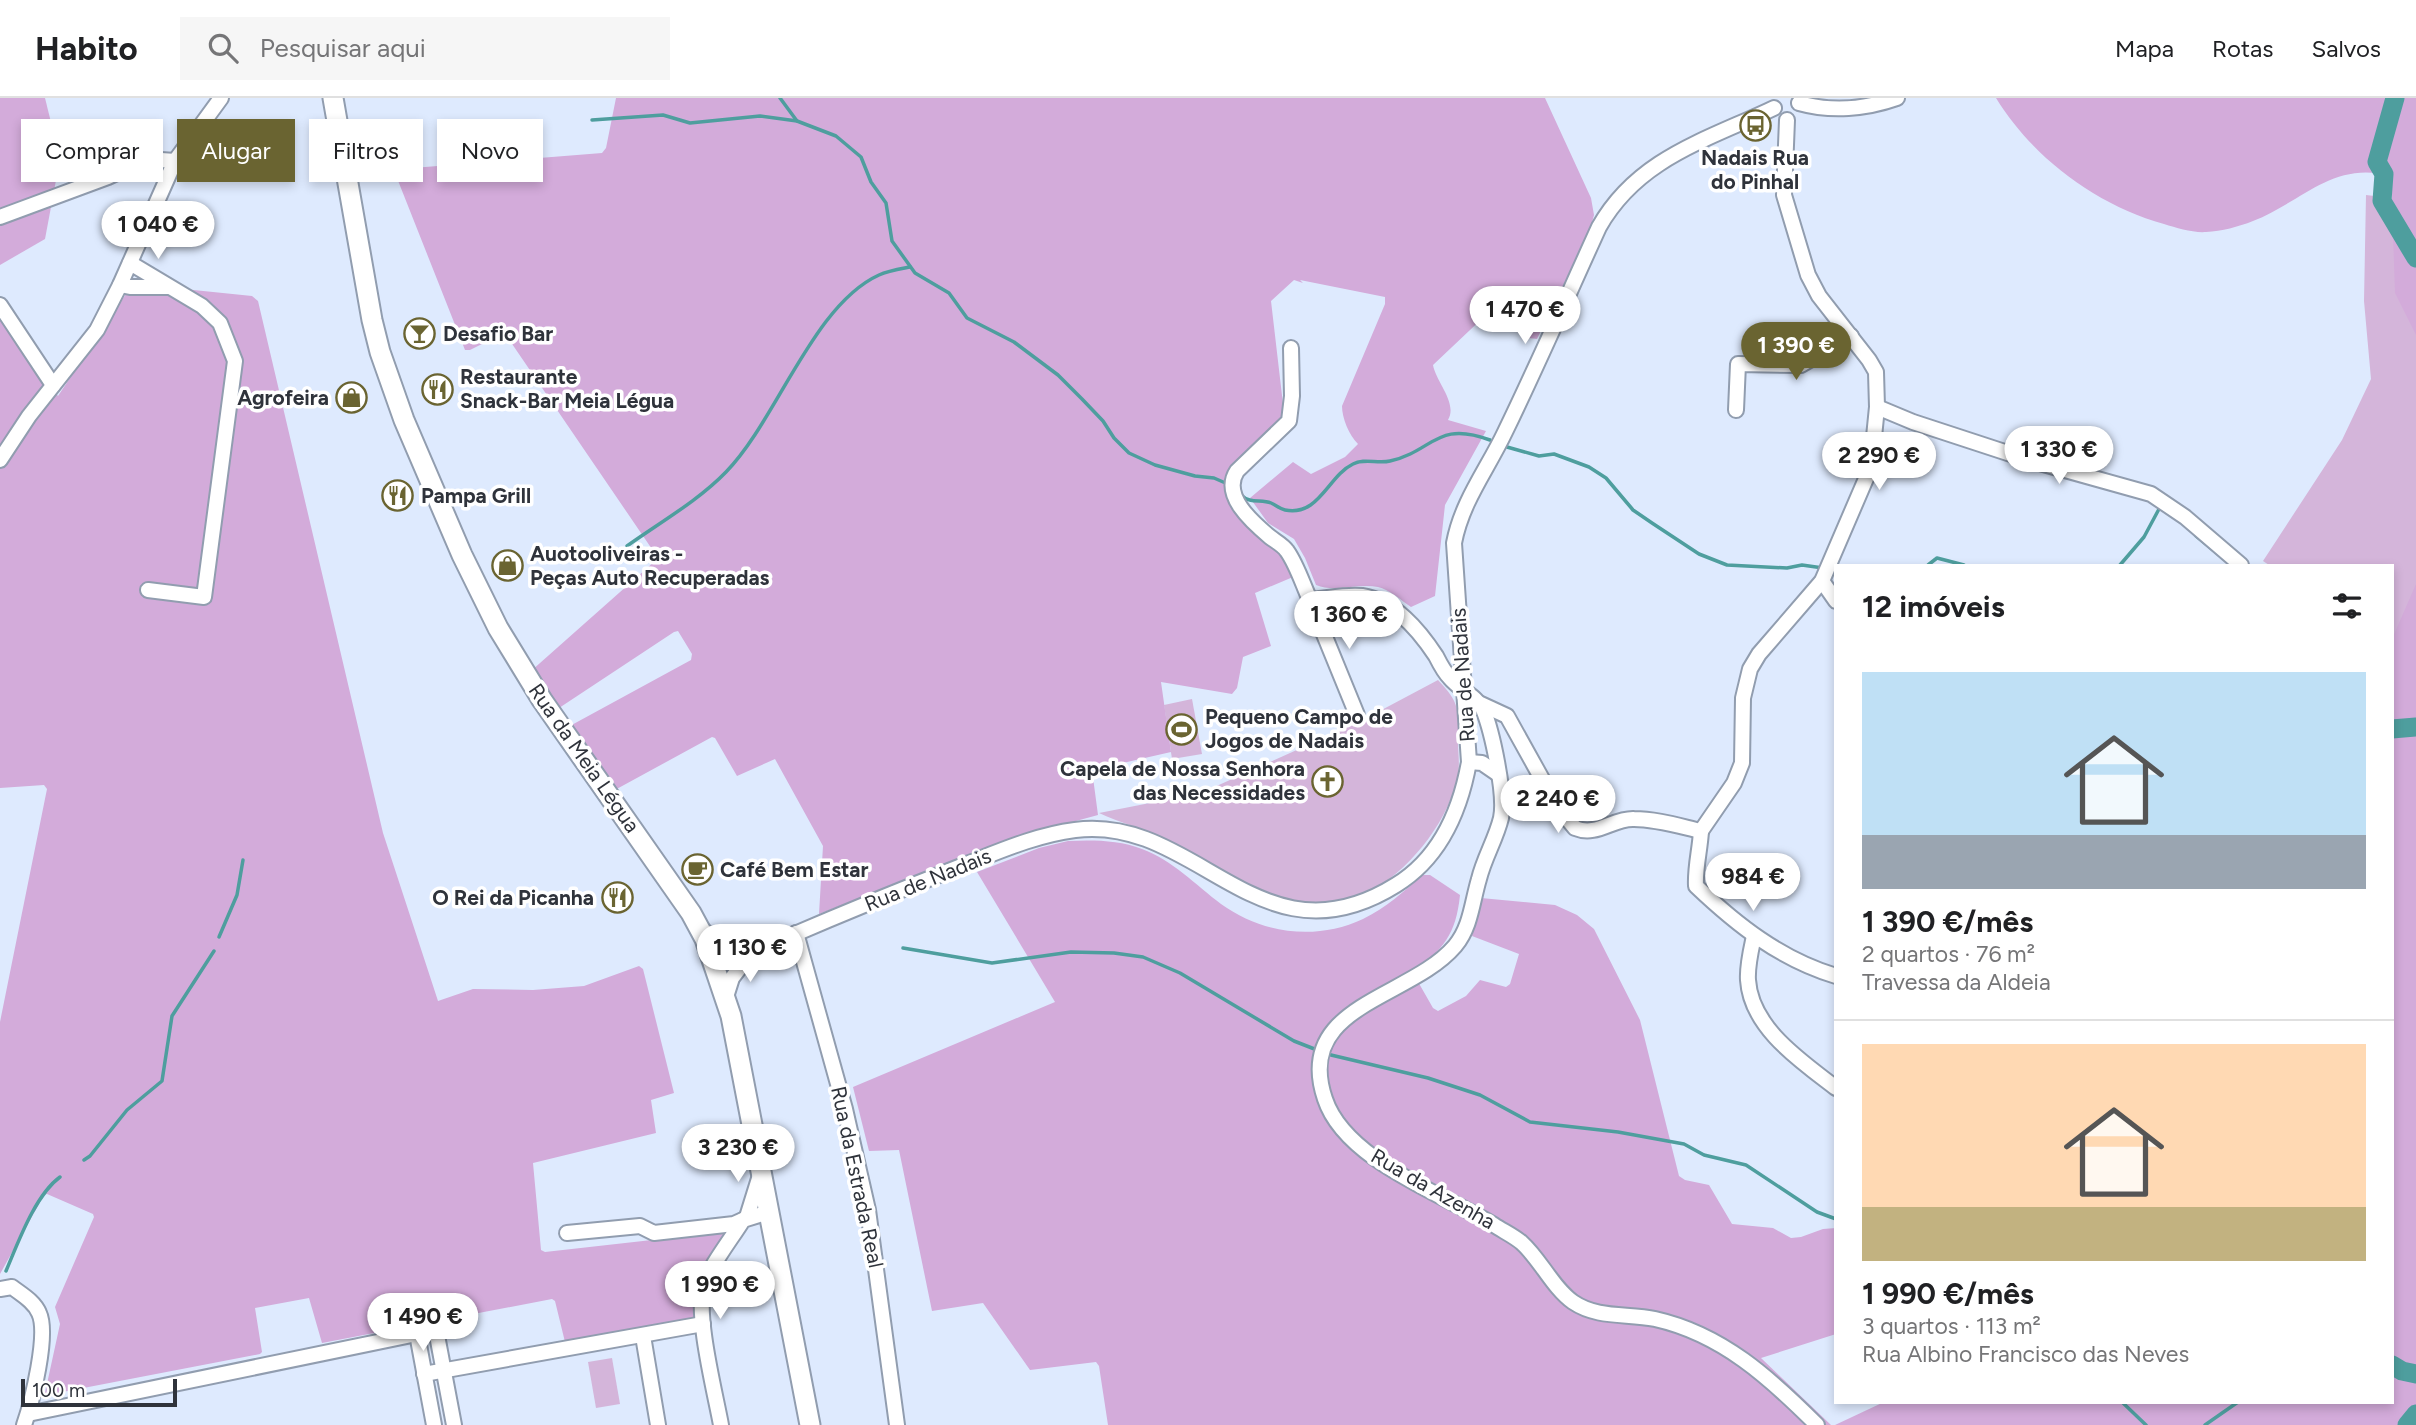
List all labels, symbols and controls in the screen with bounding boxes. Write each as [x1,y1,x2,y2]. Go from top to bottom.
search box [180,17,670,80]
text: Habito [35,29,138,68]
icon: search [204,29,242,67]
text: Pesquisar aqui [260,32,426,64]
text: Mapa [2115,34,2174,63]
text: Rotas [2212,34,2273,63]
text: Salvos [2311,34,2381,63]
bus stop icon: Nadais Rua do Pinhal [1738,109,1772,143]
chip: Comprar [21,119,163,182]
chip: Alugar [177,119,295,182]
chip: Filtros [309,119,423,182]
chip: Novo [437,119,543,182]
place label: Nadais Rua do Pinhal [1701,145,1809,194]
pin: 1 040 € [93,202,223,261]
text: 1 040 € [117,210,199,238]
pin: 1 470 € [1460,286,1590,346]
text: 1 470 € [1486,295,1564,323]
bar icon: Desafio Bar [403,317,437,351]
place label: Desafio Bar [443,321,553,346]
pin: 1 390 € [1731,322,1861,382]
text: 1 390 € [1757,331,1835,359]
place label: Restaurante Snack-Bar Meia Légua [460,364,674,413]
restaurant icon: Restaurante Snack-Bar Meia Légua [420,372,454,406]
shop icon: Agrofeira [335,381,369,415]
place label: Agrofeira [237,385,329,410]
pin: 1 330 € [1994,426,2124,486]
pin: 2 290 € [1814,432,1944,492]
text: 1 330 € [2020,435,2098,463]
text: 2 290 € [1838,441,1920,469]
restaurant icon: Pampa Grill [381,479,415,513]
place label: Pampa Grill [421,483,531,508]
place label: Auotooliveiras - Peças Auto Recuperadas [530,541,770,590]
shop icon: Auotooliveiras - Peças Auto Recuperadas [490,549,524,583]
icon: filters [2328,587,2366,625]
text: 12 imóveis [1862,588,2005,625]
pin: 1 360 € [1284,592,1414,651]
text: 1 360 € [1310,600,1388,628]
street label: Rua de Nadais [1445,607,1480,743]
street label: Rua da Meia Légua [524,678,645,837]
place label: Pequeno Campo de Jogos de Nadais [1205,704,1393,753]
sports icon: Pequeno Campo de Jogos de Nadais [1165,712,1199,746]
icon: home [2051,717,2177,843]
place label: Capela de Nossa Senhora das Necessidades [1060,756,1305,805]
church icon: Capela de Nossa Senhora das Necessidades [1311,764,1345,798]
pin: 2 240 € [1493,776,1623,835]
text: 2 240 € [1516,784,1600,812]
street label: Rua de Nadais [861,843,995,916]
cafe icon: Café Bem Estar [680,853,714,887]
pin: 984 € [1704,854,1802,913]
place label: Café Bem Estar [720,857,869,882]
text: 984 € [1721,862,1785,890]
restaurant icon: O Rei da Picanha [600,881,634,915]
place label: O Rei da Picanha [432,885,594,910]
text: 1 390 €/mês [1862,903,2033,940]
pin: 1 130 € [685,924,815,984]
text: 1 130 € [713,933,787,961]
text: 2 quartos · 76 m² [1862,940,2035,968]
text: Travessa da Aldeia [1862,968,2051,996]
street label: Rua da Estrada Real [826,1084,889,1270]
icon: home [2051,1089,2177,1215]
pin: 3 230 € [673,1124,803,1184]
text: 3 230 € [698,1133,778,1161]
street label: Rua da Azenha [1367,1143,1500,1234]
pin: 1 990 € [655,1262,785,1321]
text: 1 990 € [681,1270,759,1298]
text: 1 990 €/mês [1862,1275,2034,1312]
pin: 1 490 € [358,1294,488,1353]
text: 1 490 € [383,1302,463,1330]
text: 3 quartos · 113 m² [1862,1312,2041,1340]
text: Rua Albino Francisco das Neves [1862,1340,2189,1368]
scale bar [21,1376,177,1408]
text: 100 m [32,1379,85,1402]

